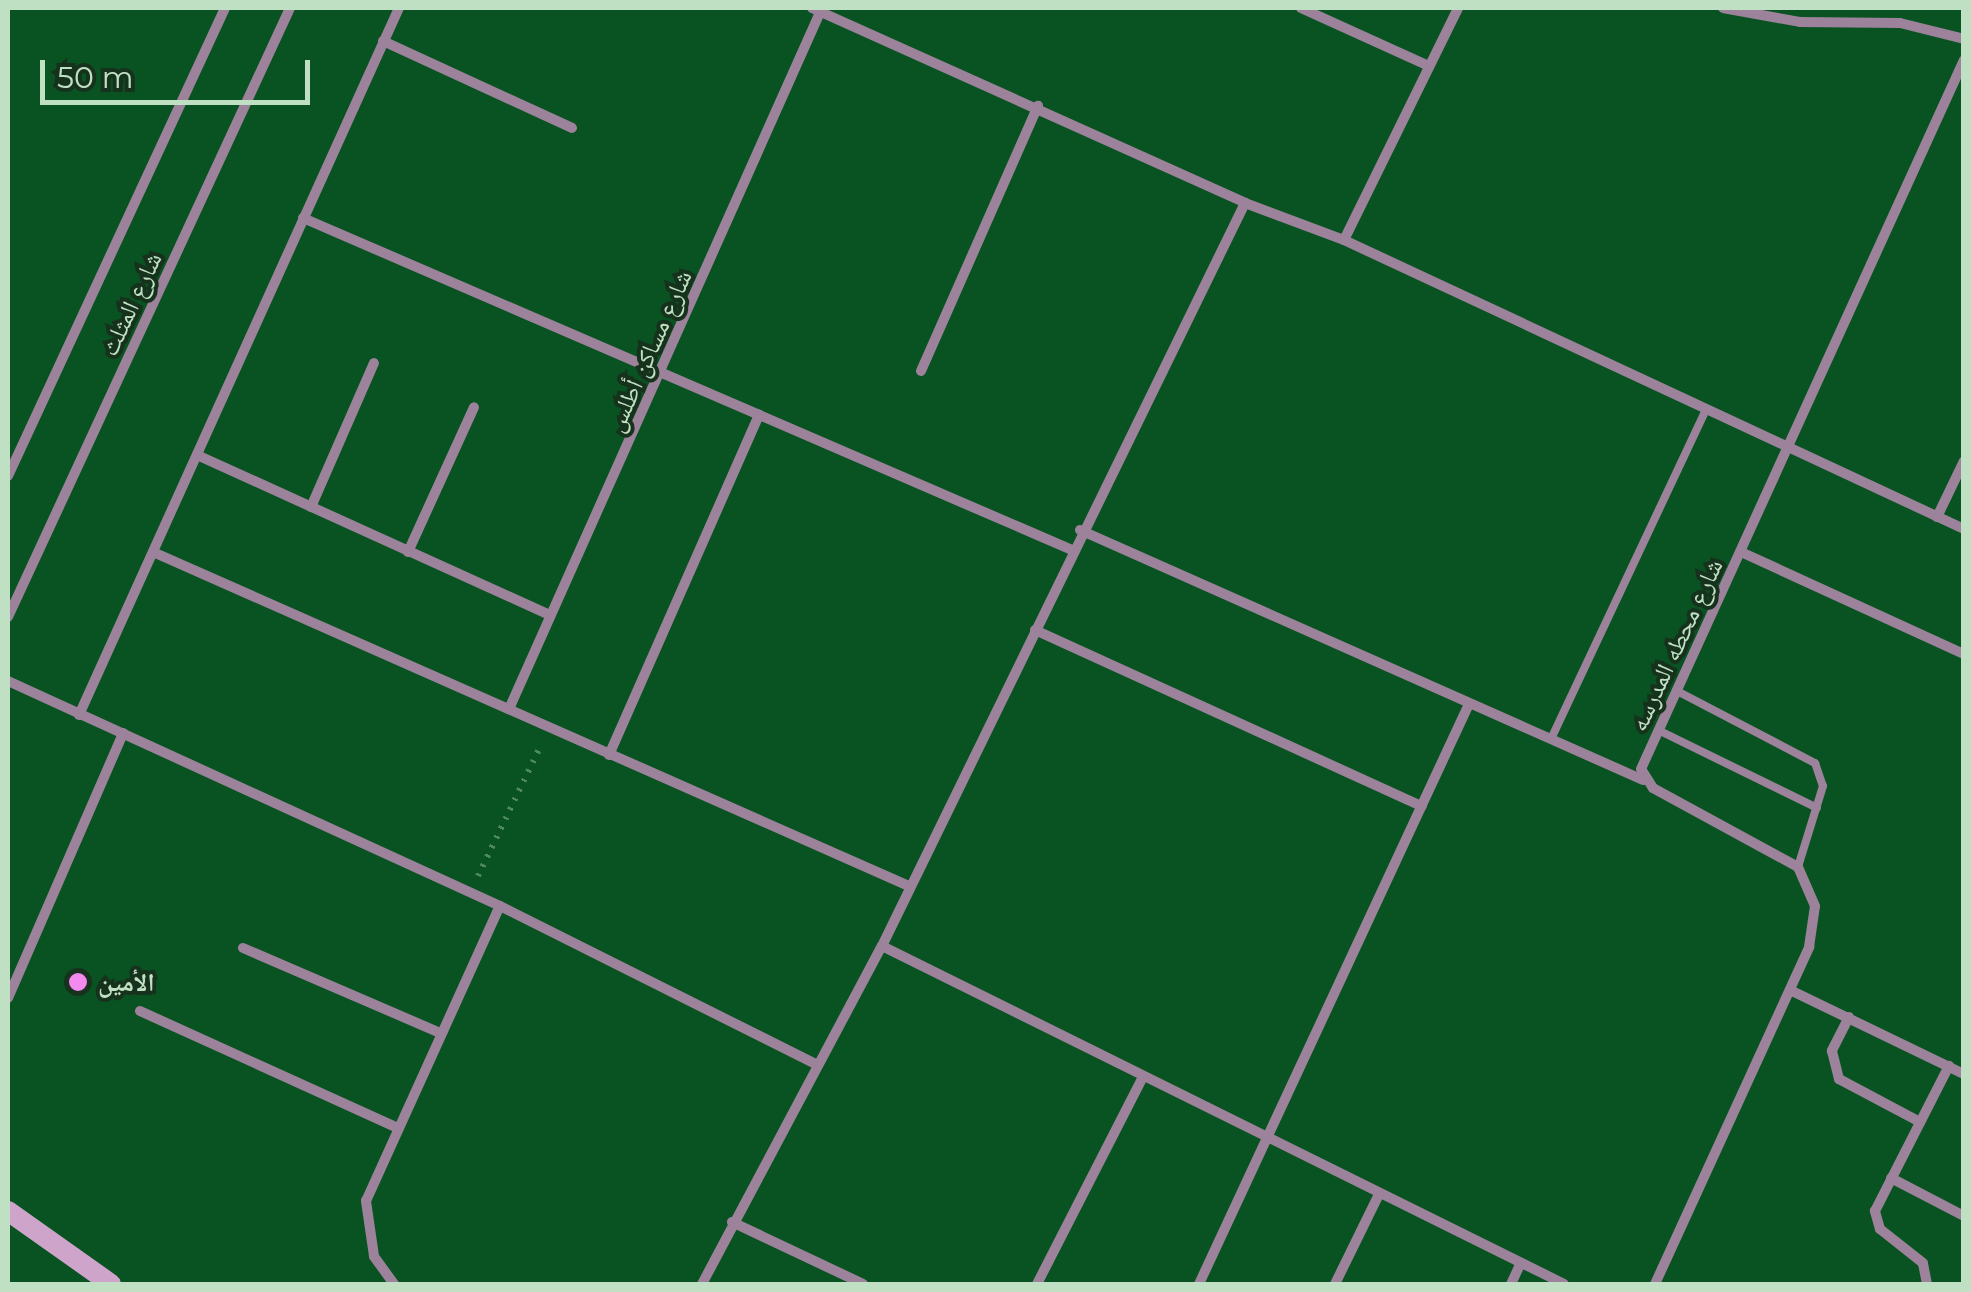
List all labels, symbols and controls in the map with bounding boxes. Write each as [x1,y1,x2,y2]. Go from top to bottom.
scale bar [45,40,315,102]
text: 50 m [57,59,134,96]
street label: شارع المثلث [94,247,168,361]
street label: شارع مساكن أطلس [600,265,698,437]
street label: شارع محطه المدرسه [1623,554,1729,736]
place label: الأمين [98,967,155,997]
marker: الأمين [67,971,89,993]

